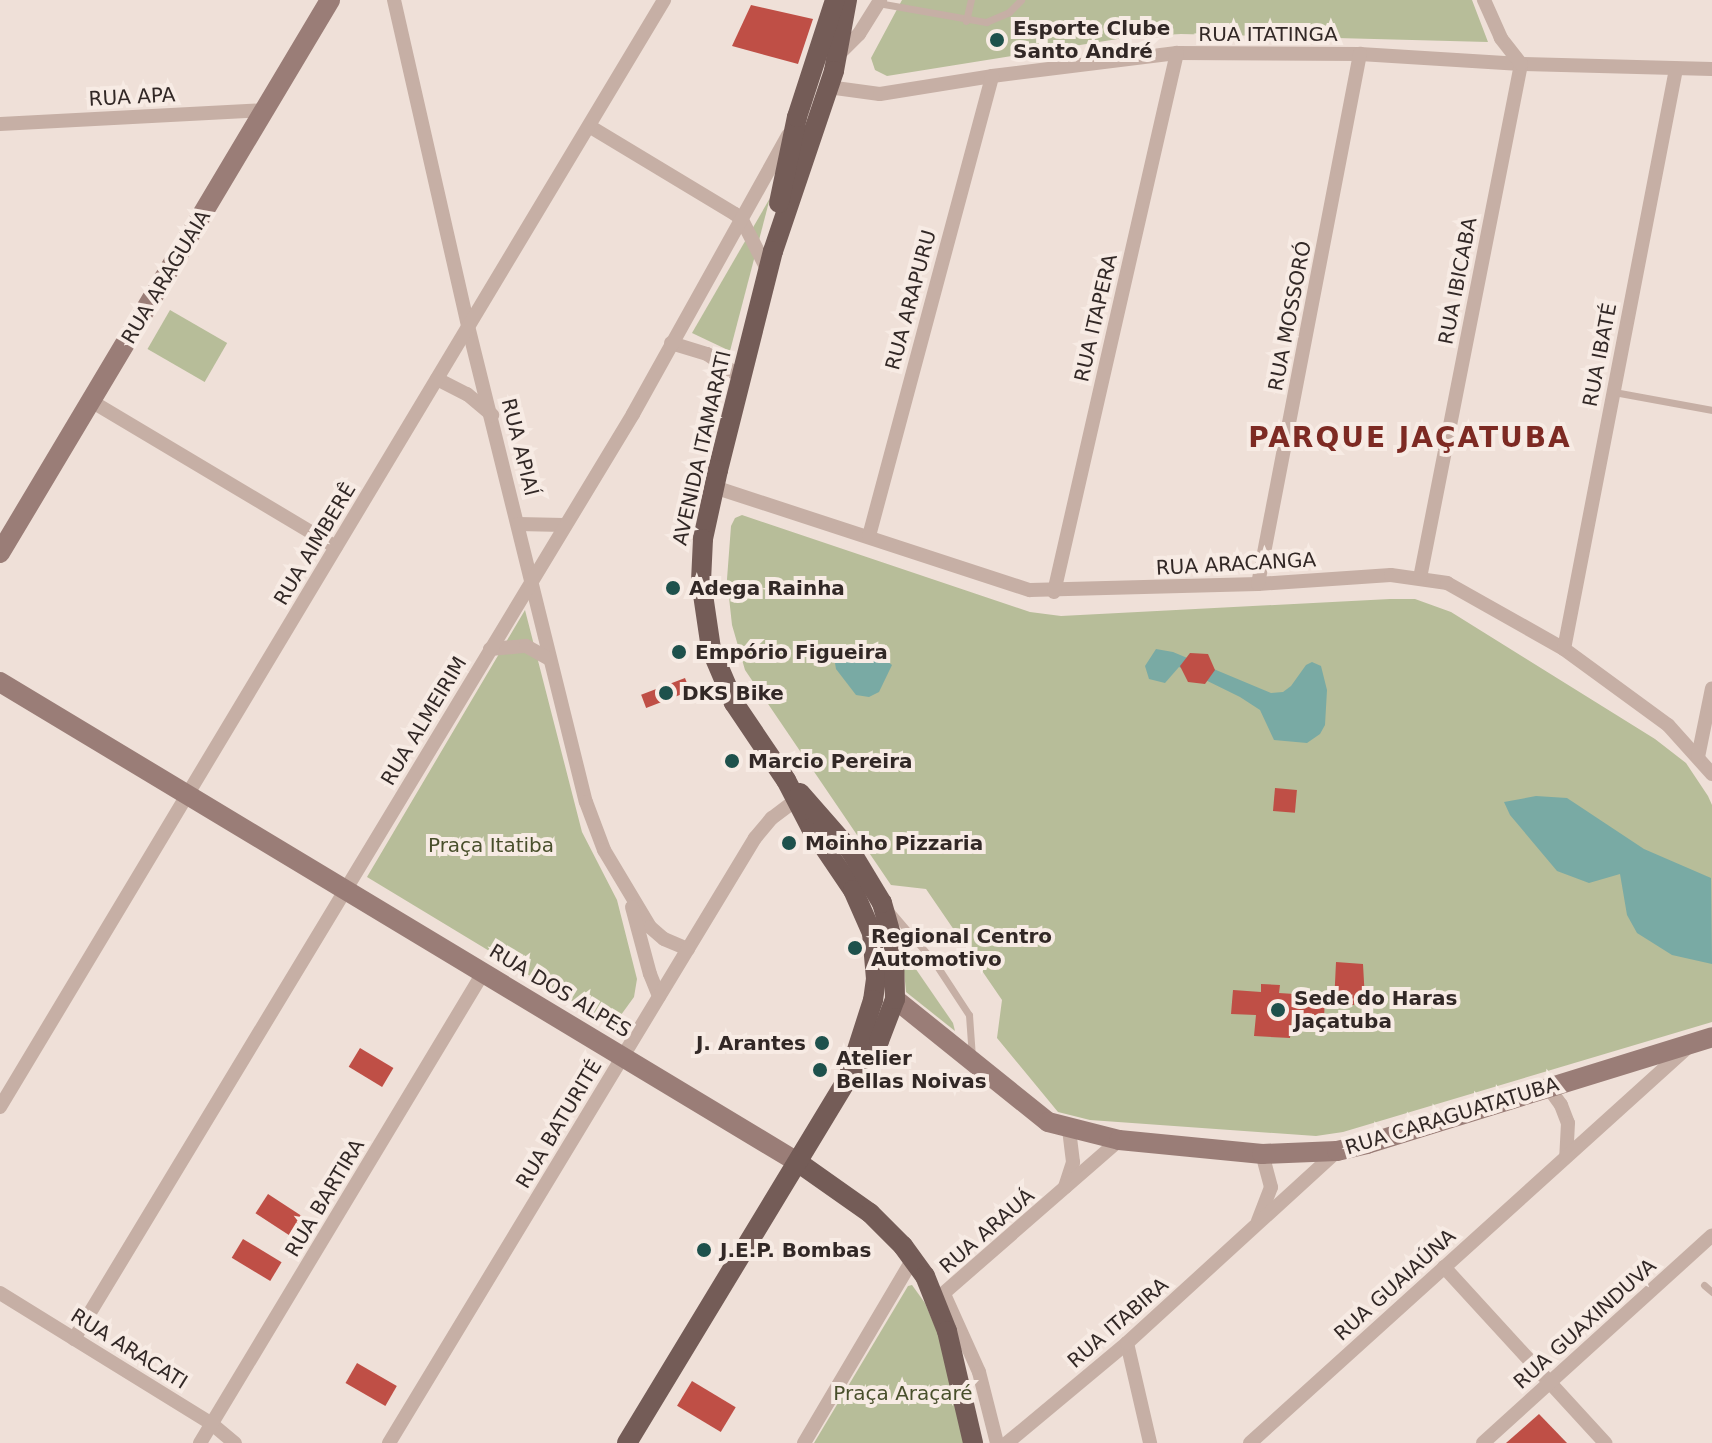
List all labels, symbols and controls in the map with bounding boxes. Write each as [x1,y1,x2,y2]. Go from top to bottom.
place label: Esporte Clube Santo André [1013,16,1170,63]
street label: RUA ITATINGA [1198,22,1338,46]
marker: Esporte Clube Santo André [988,31,1006,49]
street label: RUA APA [88,83,176,111]
street label: RUA ARAGUAIA [117,206,215,348]
street label: RUA IBICABA [1434,215,1482,347]
street label: RUA ARAPURU [881,227,941,373]
street label: RUA MOSSORÓ [1264,239,1316,393]
street label: RUA ITAPERA [1070,252,1122,384]
street label: RUA IBATÉ [1578,301,1622,409]
street label: AVENIDA ITAMARATI [668,348,736,548]
street label: RUA APIAÍ [496,396,544,498]
district label: PARQUE JAÇATUBA [1248,421,1572,455]
street label: RUA AIMBERÊ [269,479,361,609]
street label: RUA ARACANGA [1155,548,1317,580]
place label: Adega Rainha [689,576,845,600]
marker: Adega Rainha [664,579,682,597]
place label: Empório Figueira [695,640,888,664]
marker: Empório Figueira [670,643,688,661]
street label: RUA ALMEIRIM [376,652,472,790]
place label: DKS Bike [682,681,784,705]
marker: DKS Bike [657,684,675,702]
place label: Marcio Pereira [748,749,913,773]
marker: Marcio Pereira [723,752,741,770]
place label: Moinho Pizzaria [805,831,983,855]
park label: Praça Itatiba [428,833,554,857]
marker: Moinho Pizzaria [780,834,798,852]
place label: Regional Centro Automotivo [871,924,1052,971]
street label: RUA DOS ALPES [485,939,635,1043]
marker: Regional Centro Automotivo [846,939,864,957]
place label: Sede do Haras Jaçatuba [1294,986,1457,1033]
marker: Sede do Haras Jaçatuba [1269,1001,1287,1019]
place label: J. Arantes [696,1031,806,1055]
marker: J. Arantes [813,1034,831,1052]
place label: Atelier Bellas Noivas [836,1046,987,1093]
street label: RUA BATURITÉ [511,1055,607,1193]
marker: Atelier Bellas Noivas [811,1061,829,1079]
street label: RUA CARAGUATATUBA [1342,1072,1562,1160]
street label: RUA BARTIRA [280,1135,370,1261]
street label: RUA ARAUÁ [935,1183,1039,1279]
street label: RUA GUAIAÚNA [1329,1224,1461,1346]
place label: J.E.P. Bombas [720,1238,871,1262]
marker: J.E.P. Bombas [695,1241,713,1259]
street label: RUA GUAXINDUVA [1509,1254,1661,1394]
street label: RUA ITABIRA [1063,1273,1173,1373]
street label: RUA ARACATI [66,1304,192,1394]
park label: Praça Araçaré [833,1381,973,1405]

